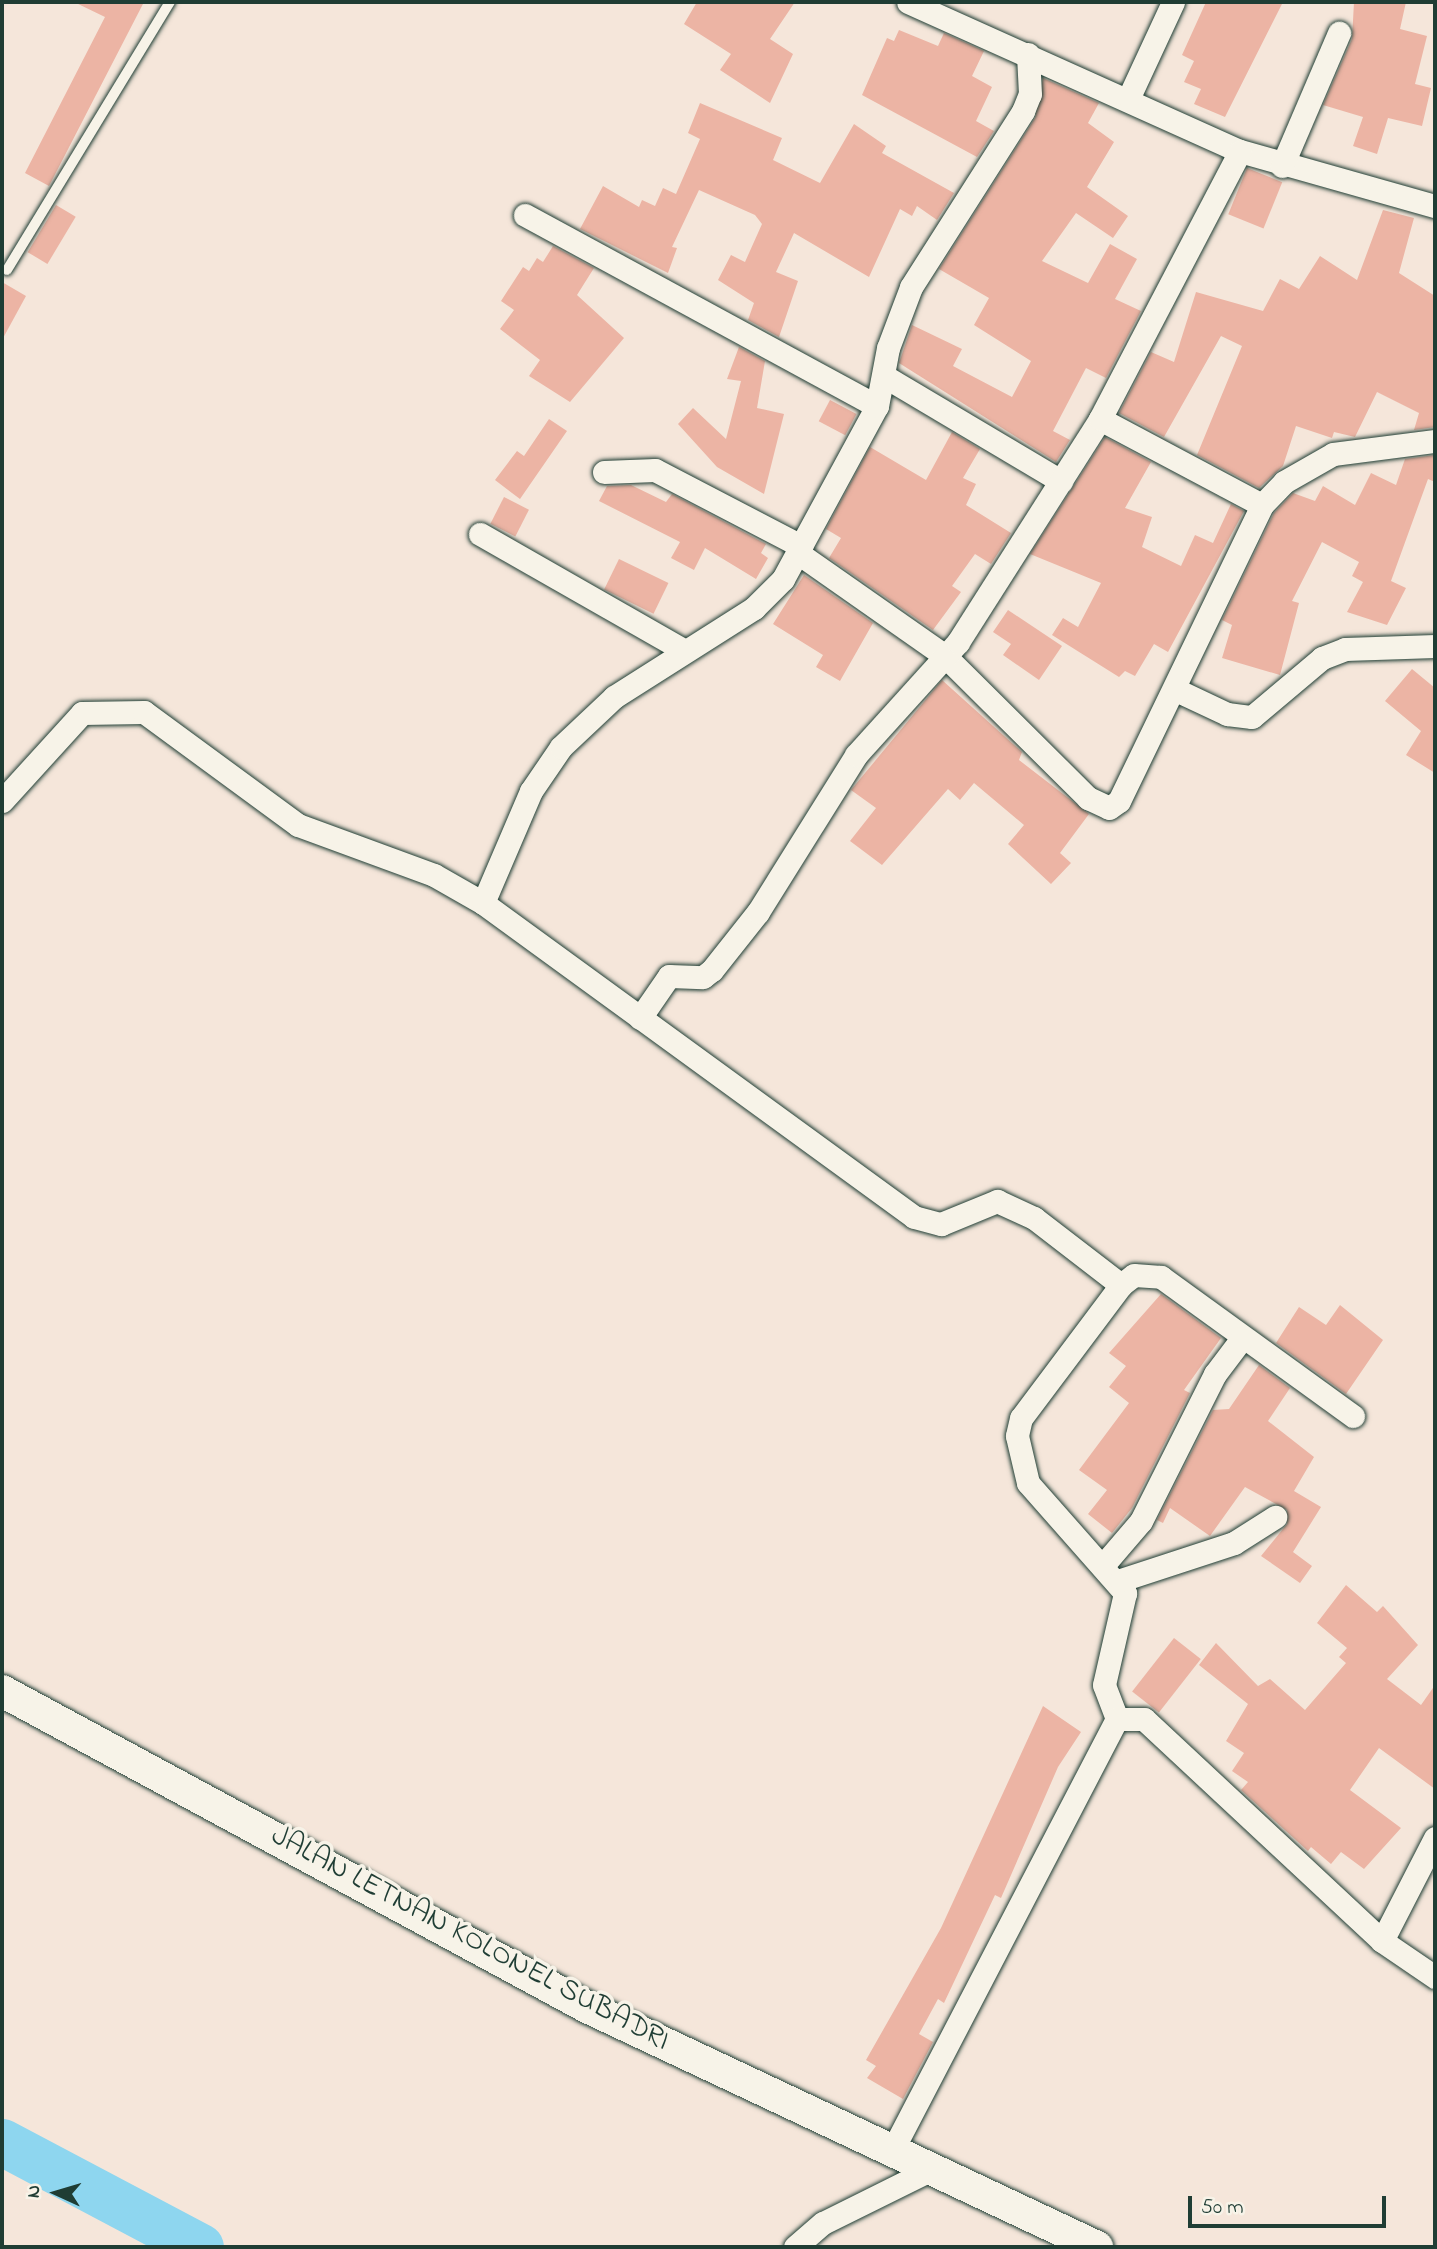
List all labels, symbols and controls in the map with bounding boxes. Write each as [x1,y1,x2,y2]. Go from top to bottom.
street label: JALAN LETNAN KOLONEL SUBADRI [265,1818,675,2060]
north arrow [21,2158,91,2228]
scale bar [1192,2182,1390,2226]
text: N [21,2184,48,2199]
text: 50 m [1201,2193,1244,2223]

